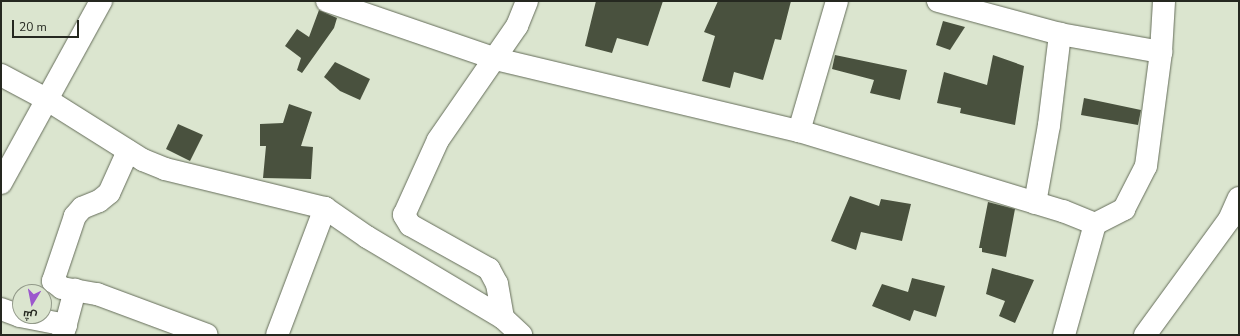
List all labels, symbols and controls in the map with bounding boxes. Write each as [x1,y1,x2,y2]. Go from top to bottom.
scale bar [14,12,81,38]
text: 20 m [19,19,47,35]
north arrow [12,284,52,324]
text: ش [22,307,38,324]

